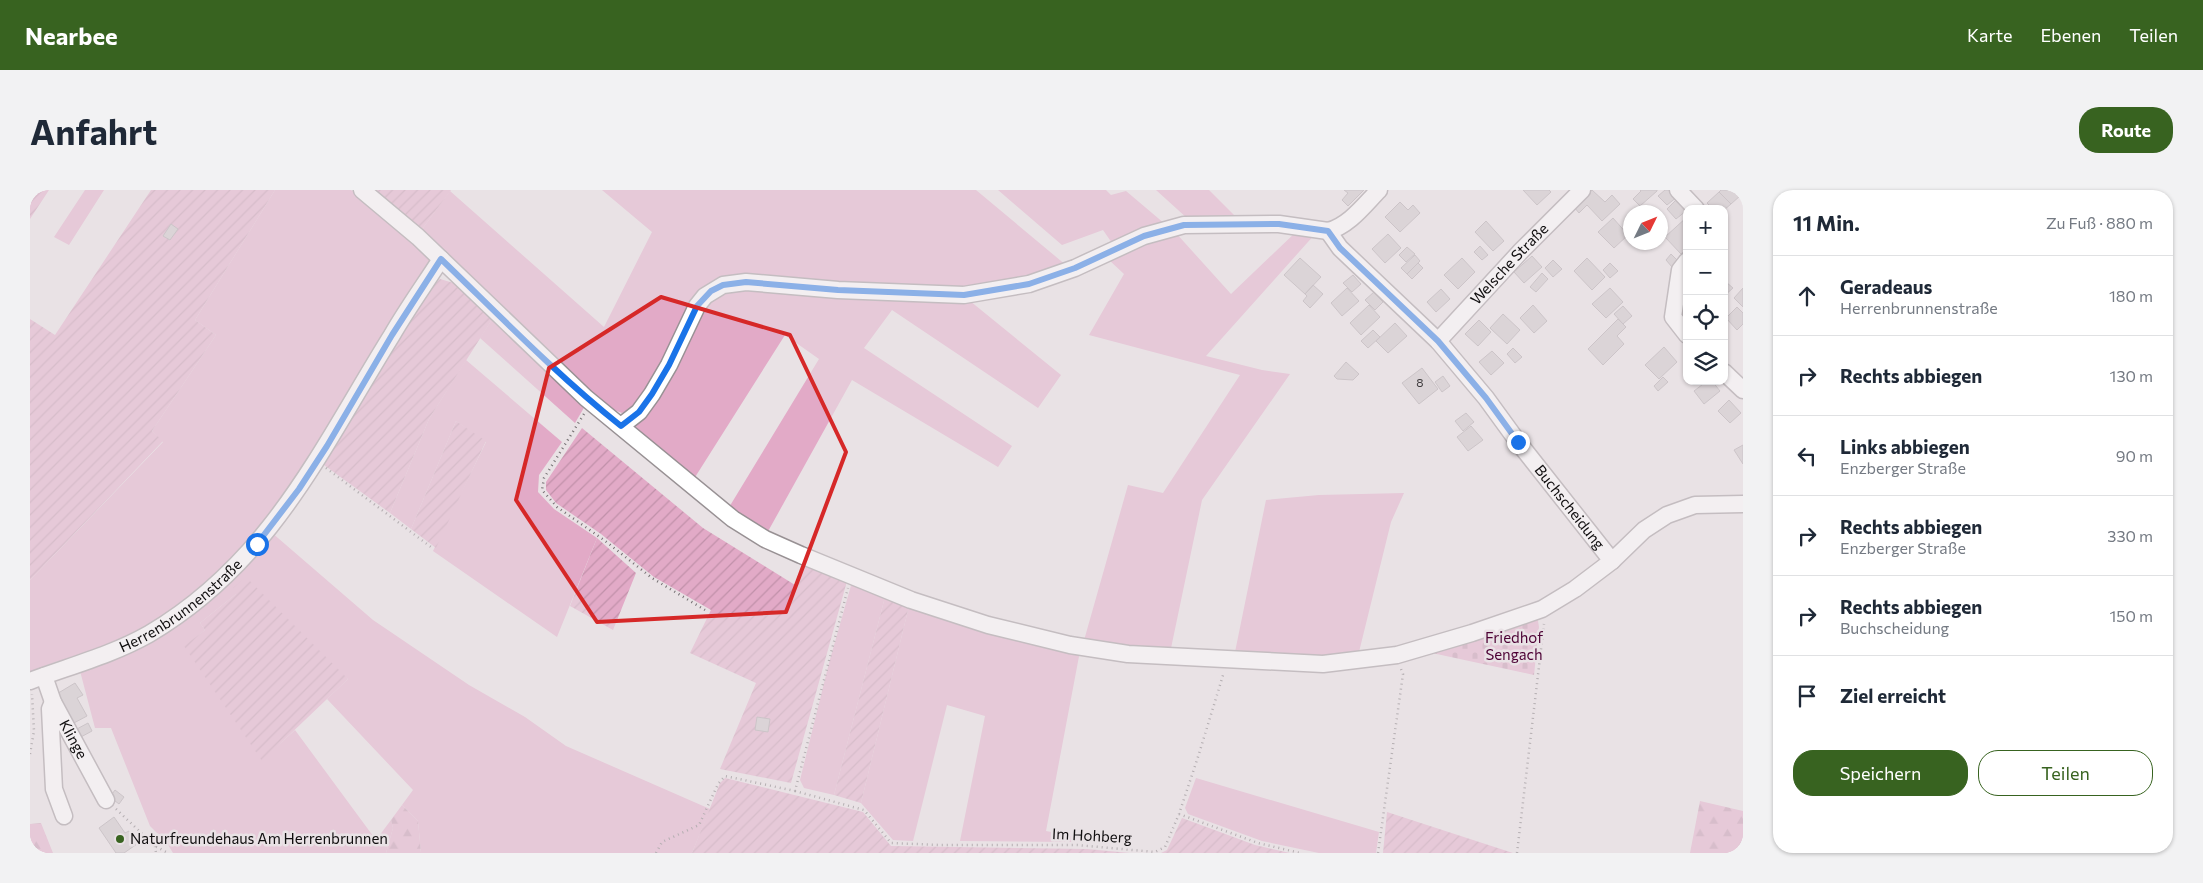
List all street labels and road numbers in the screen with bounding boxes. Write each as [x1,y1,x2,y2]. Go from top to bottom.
street label: Welsche Straße [1466,219,1552,308]
street label: Buchscheidung [1531,461,1609,552]
street label: Herrenbrunnenstraße [116,555,245,656]
street label: Klinge [56,716,92,762]
street label: Im Hohberg [1052,824,1132,846]

